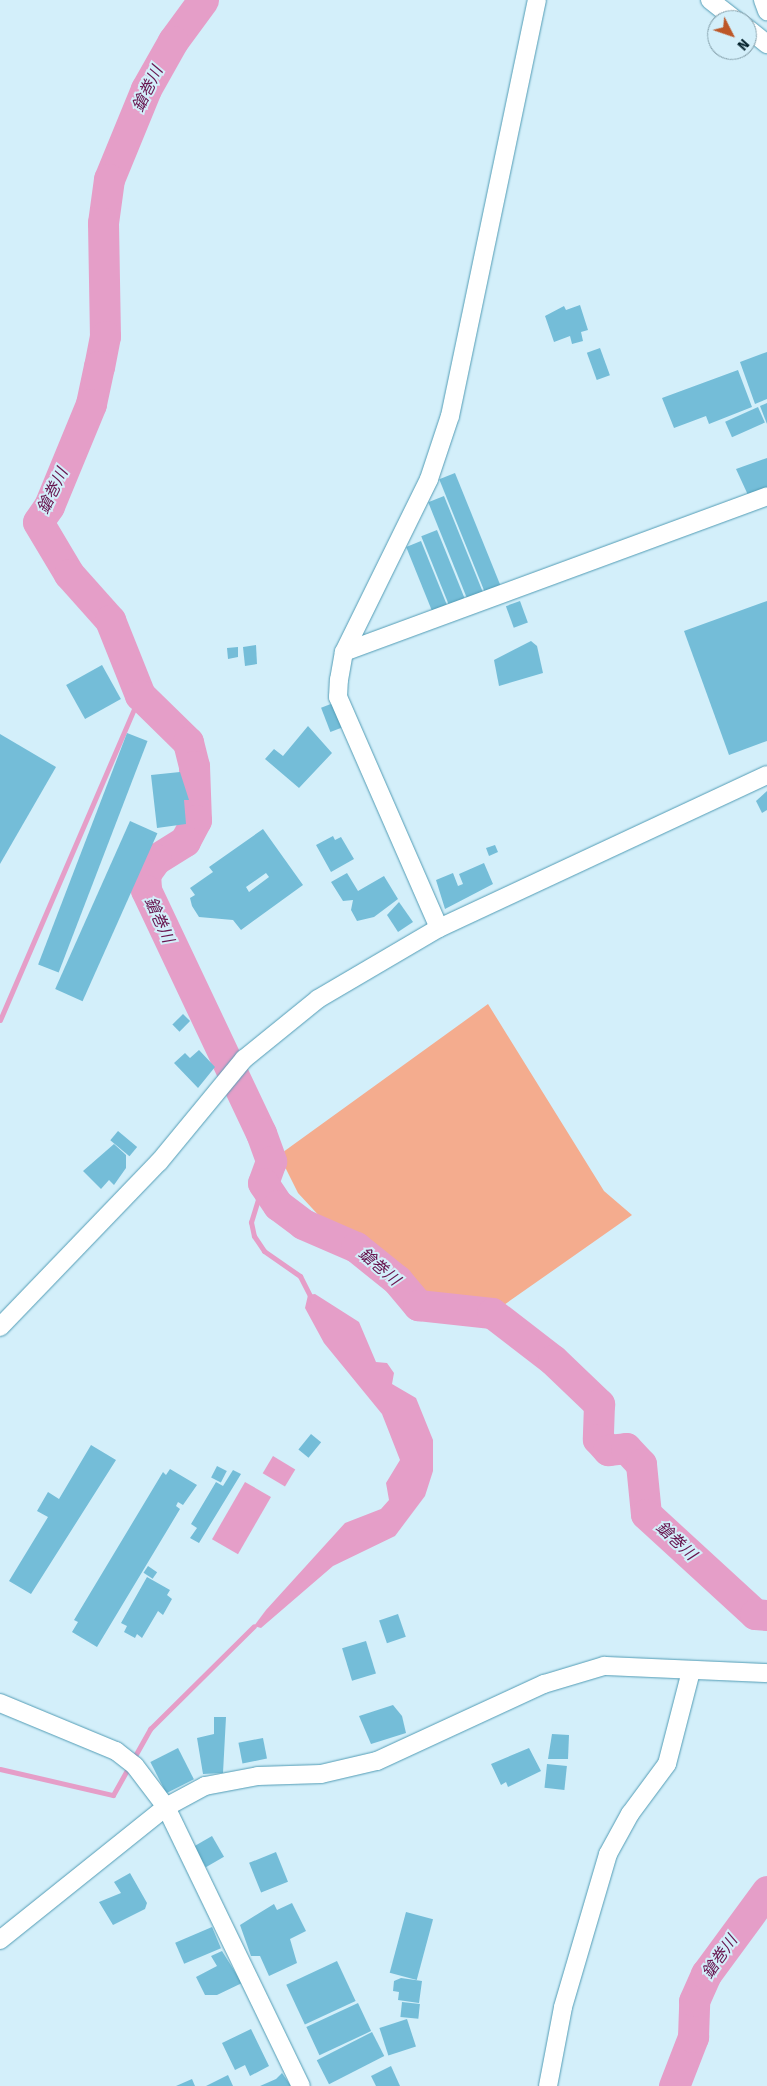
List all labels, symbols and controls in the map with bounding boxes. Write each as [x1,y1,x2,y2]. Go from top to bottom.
north arrow [707,10,757,60]
text: N [733,35,752,54]
water label: 鎗巻川 [129,63,167,115]
water label: 鎗巻川 [34,465,72,517]
water label: 鎗巻川 [140,894,178,946]
water label: 鎗巻川 [355,1244,403,1290]
water label: 鎗巻川 [652,1518,700,1564]
water label: 鎗巻川 [698,1932,742,1982]

